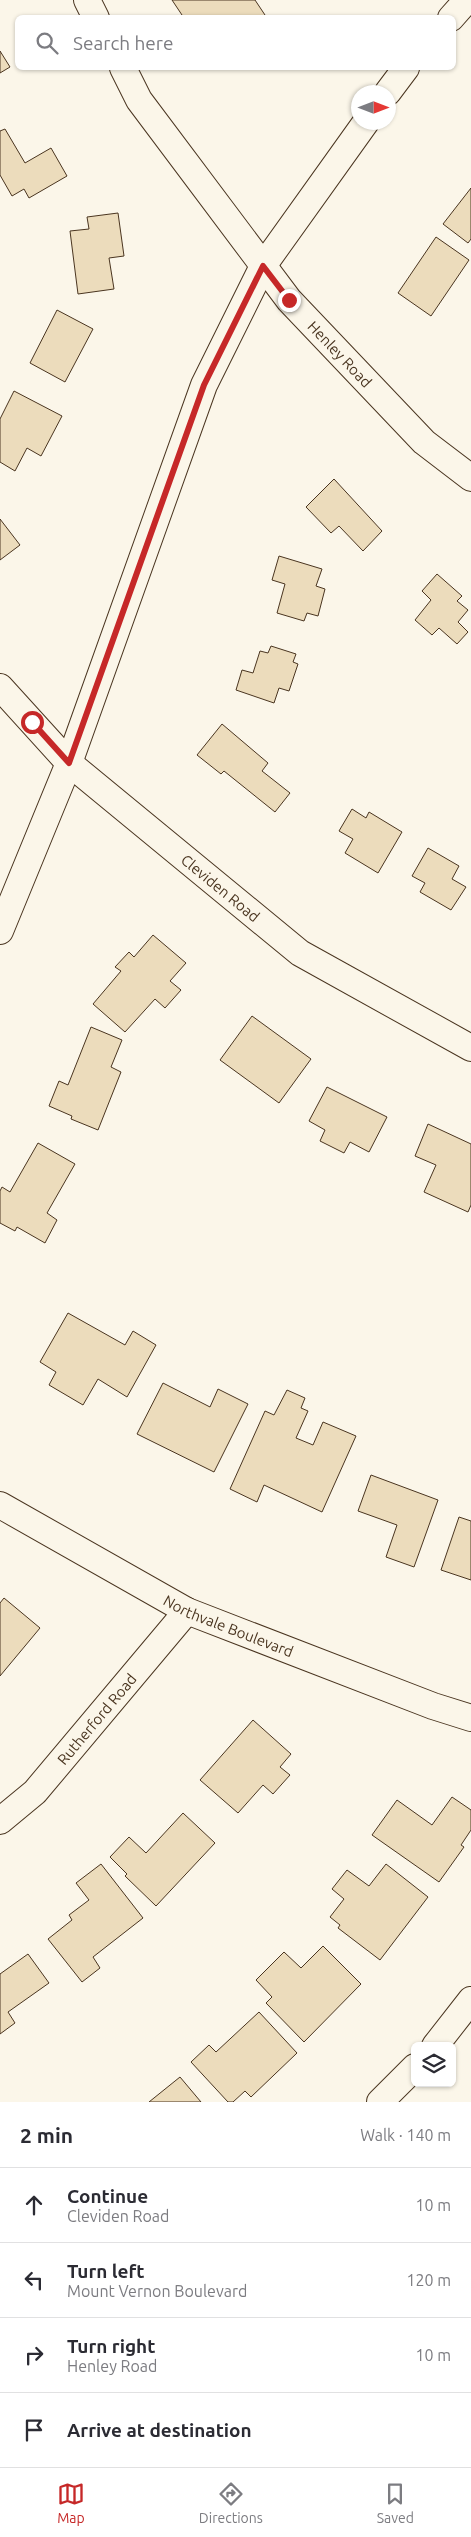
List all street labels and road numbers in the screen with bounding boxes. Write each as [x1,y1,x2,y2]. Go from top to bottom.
street label: Henley Road [305,317,376,390]
street label: Cleviden Road [178,851,263,925]
street label: Northvale Boulevard [161,1591,296,1660]
street label: Rutherford Road [53,1670,139,1768]

